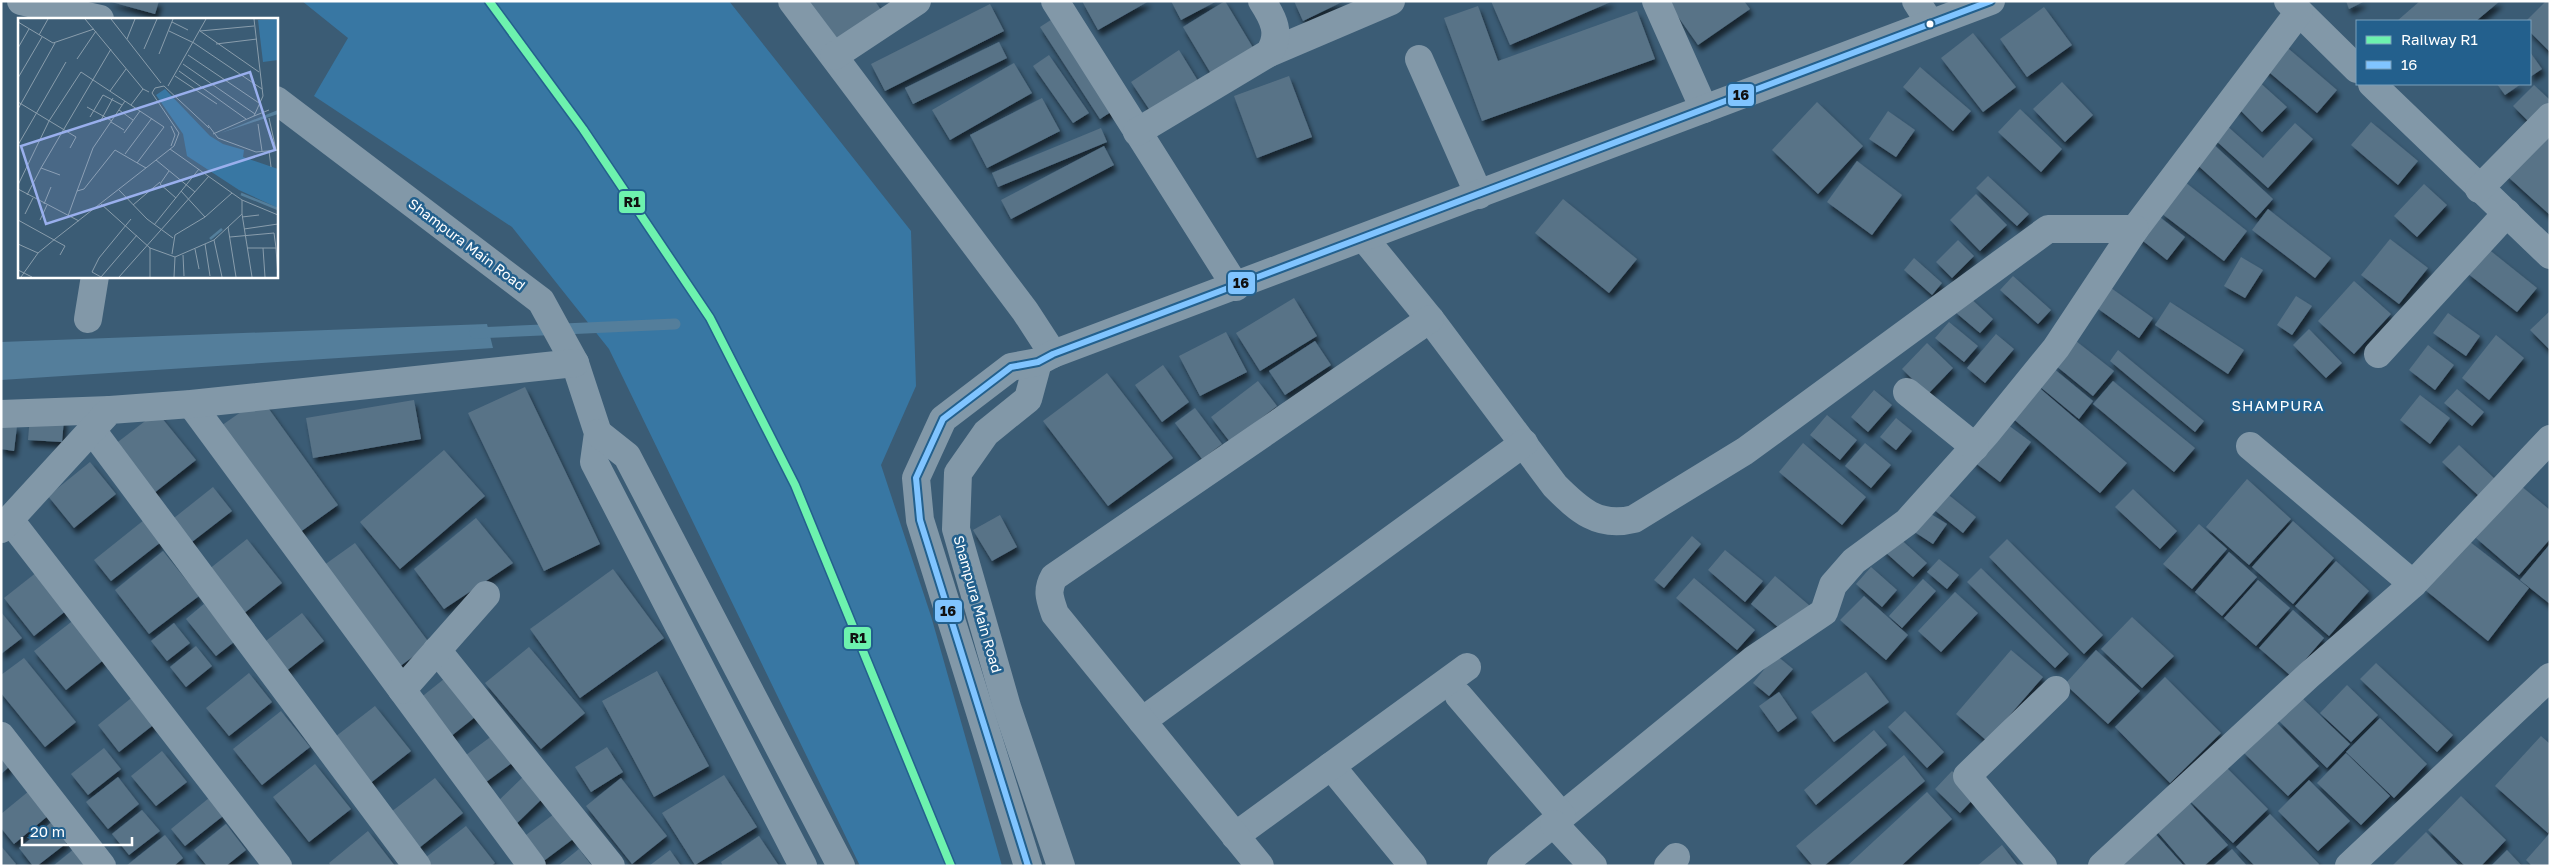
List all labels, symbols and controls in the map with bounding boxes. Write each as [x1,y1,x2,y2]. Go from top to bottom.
inset map [18,18,278,278]
unlabelled marker [1925,19,1935,29]
legend [2356,20,2531,85]
text: Railway R1 [2401,30,2478,48]
text: 16 [2401,55,2417,73]
line badge: 16 [1727,83,1755,107]
text: 16 [1733,86,1749,103]
line badge: R1 [618,190,646,214]
text: R1 [624,193,640,210]
street label: Shampura Main Road [405,195,529,293]
line badge: 16 [1227,271,1256,295]
text: 16 [1233,274,1249,291]
district label: SHAMPURA [2232,396,2324,414]
street label: Shampura Main Road [950,534,1006,674]
line badge: 16 [934,599,963,623]
text: 16 [940,602,956,619]
line badge: R1 [843,626,872,650]
text: R1 [850,629,866,646]
scale bar [22,814,132,846]
text: 20 m [30,822,65,840]

